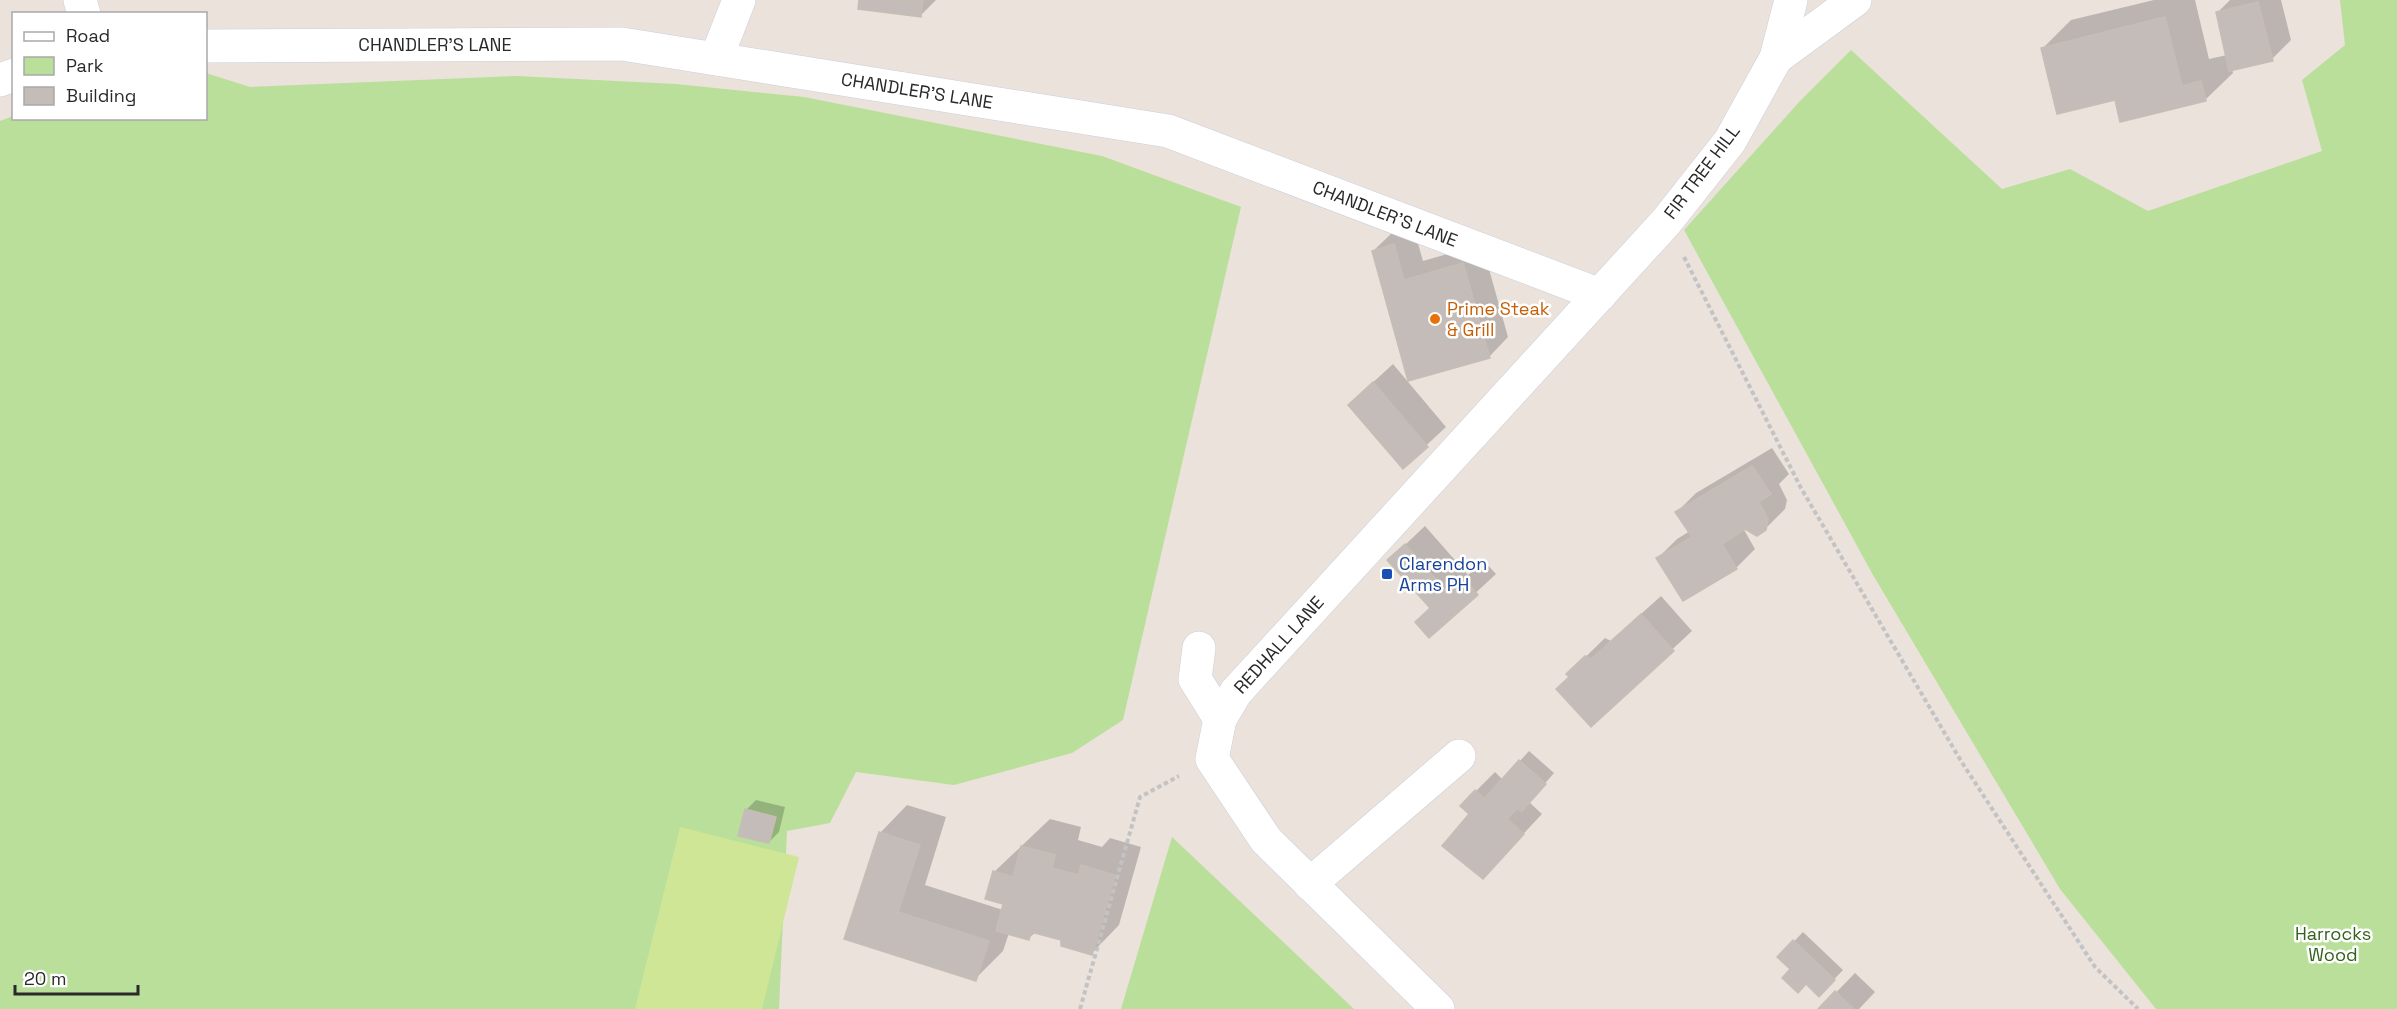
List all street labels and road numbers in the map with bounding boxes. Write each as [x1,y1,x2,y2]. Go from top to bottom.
street label: CHANDLER'S LANE [358,33,512,56]
street label: CHANDLER'S LANE [840,67,995,114]
street label: FIR TREE HILL [1659,120,1745,223]
street label: CHANDLER'S LANE [1309,175,1461,252]
street label: REDHALL LANE [1229,591,1329,698]

